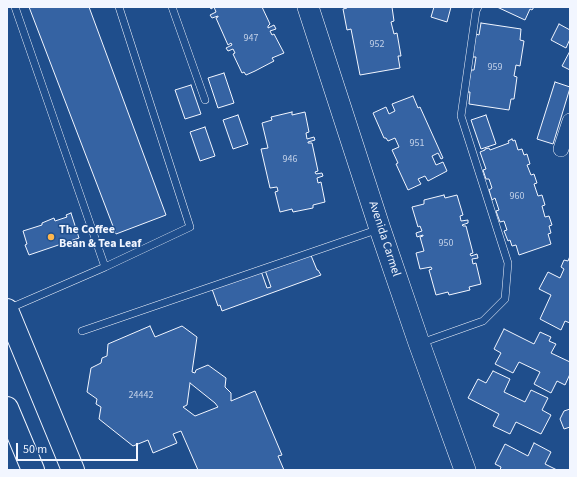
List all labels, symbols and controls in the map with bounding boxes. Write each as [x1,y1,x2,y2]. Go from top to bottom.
house number: 947 [244,33,258,45]
house number: 952 [370,39,384,51]
house number: 959 [488,62,502,74]
house number: 951 [410,138,424,150]
house number: 946 [283,154,297,166]
house number: 960 [510,191,524,203]
street label: Avenida Carmel [365,199,403,279]
place label: The Coffee Bean & Tea Leaf [59,223,141,251]
marker: The Coffee Bean & Tea Leaf [46,232,56,242]
house number: 950 [439,238,453,250]
house number: 24442 [129,390,153,402]
scale bar [18,435,140,461]
text: 50 m [23,441,47,458]

